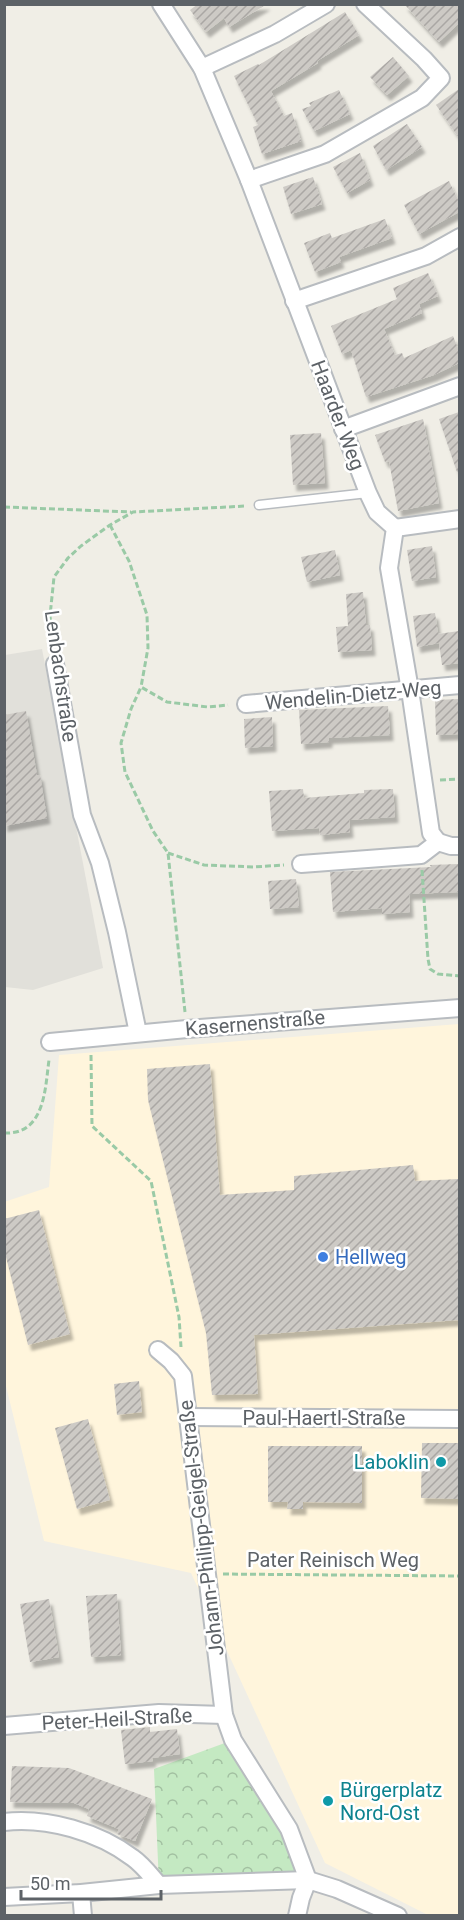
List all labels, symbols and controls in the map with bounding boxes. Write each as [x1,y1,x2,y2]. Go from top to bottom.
street label: Haarder Weg [306,357,370,473]
street label: Lenbachstraße [40,609,82,743]
street label: Wendelin-Dietz-Weg [264,675,442,715]
street label: Kasernenstraße [184,1005,326,1041]
place label: Hellweg [335,1245,406,1269]
marker: Hellweg [316,1250,330,1264]
street label: Johann-Philipp-Geigel-Straße [173,1399,229,1657]
street label: Paul-Haertl-Straße [243,1406,405,1430]
place label: Laboklin [354,1450,429,1474]
marker: Laboklin [434,1455,448,1469]
street label: Pater Reinisch Weg [247,1548,419,1572]
street label: Peter-Heil-Straße [41,1703,193,1735]
place label: Bürgerplatz Nord-Ost [340,1778,442,1825]
marker: Bürgerplatz Nord-Ost [321,1794,335,1808]
scale bar [21,1863,160,1901]
text: 50 m [30,1873,70,1894]

